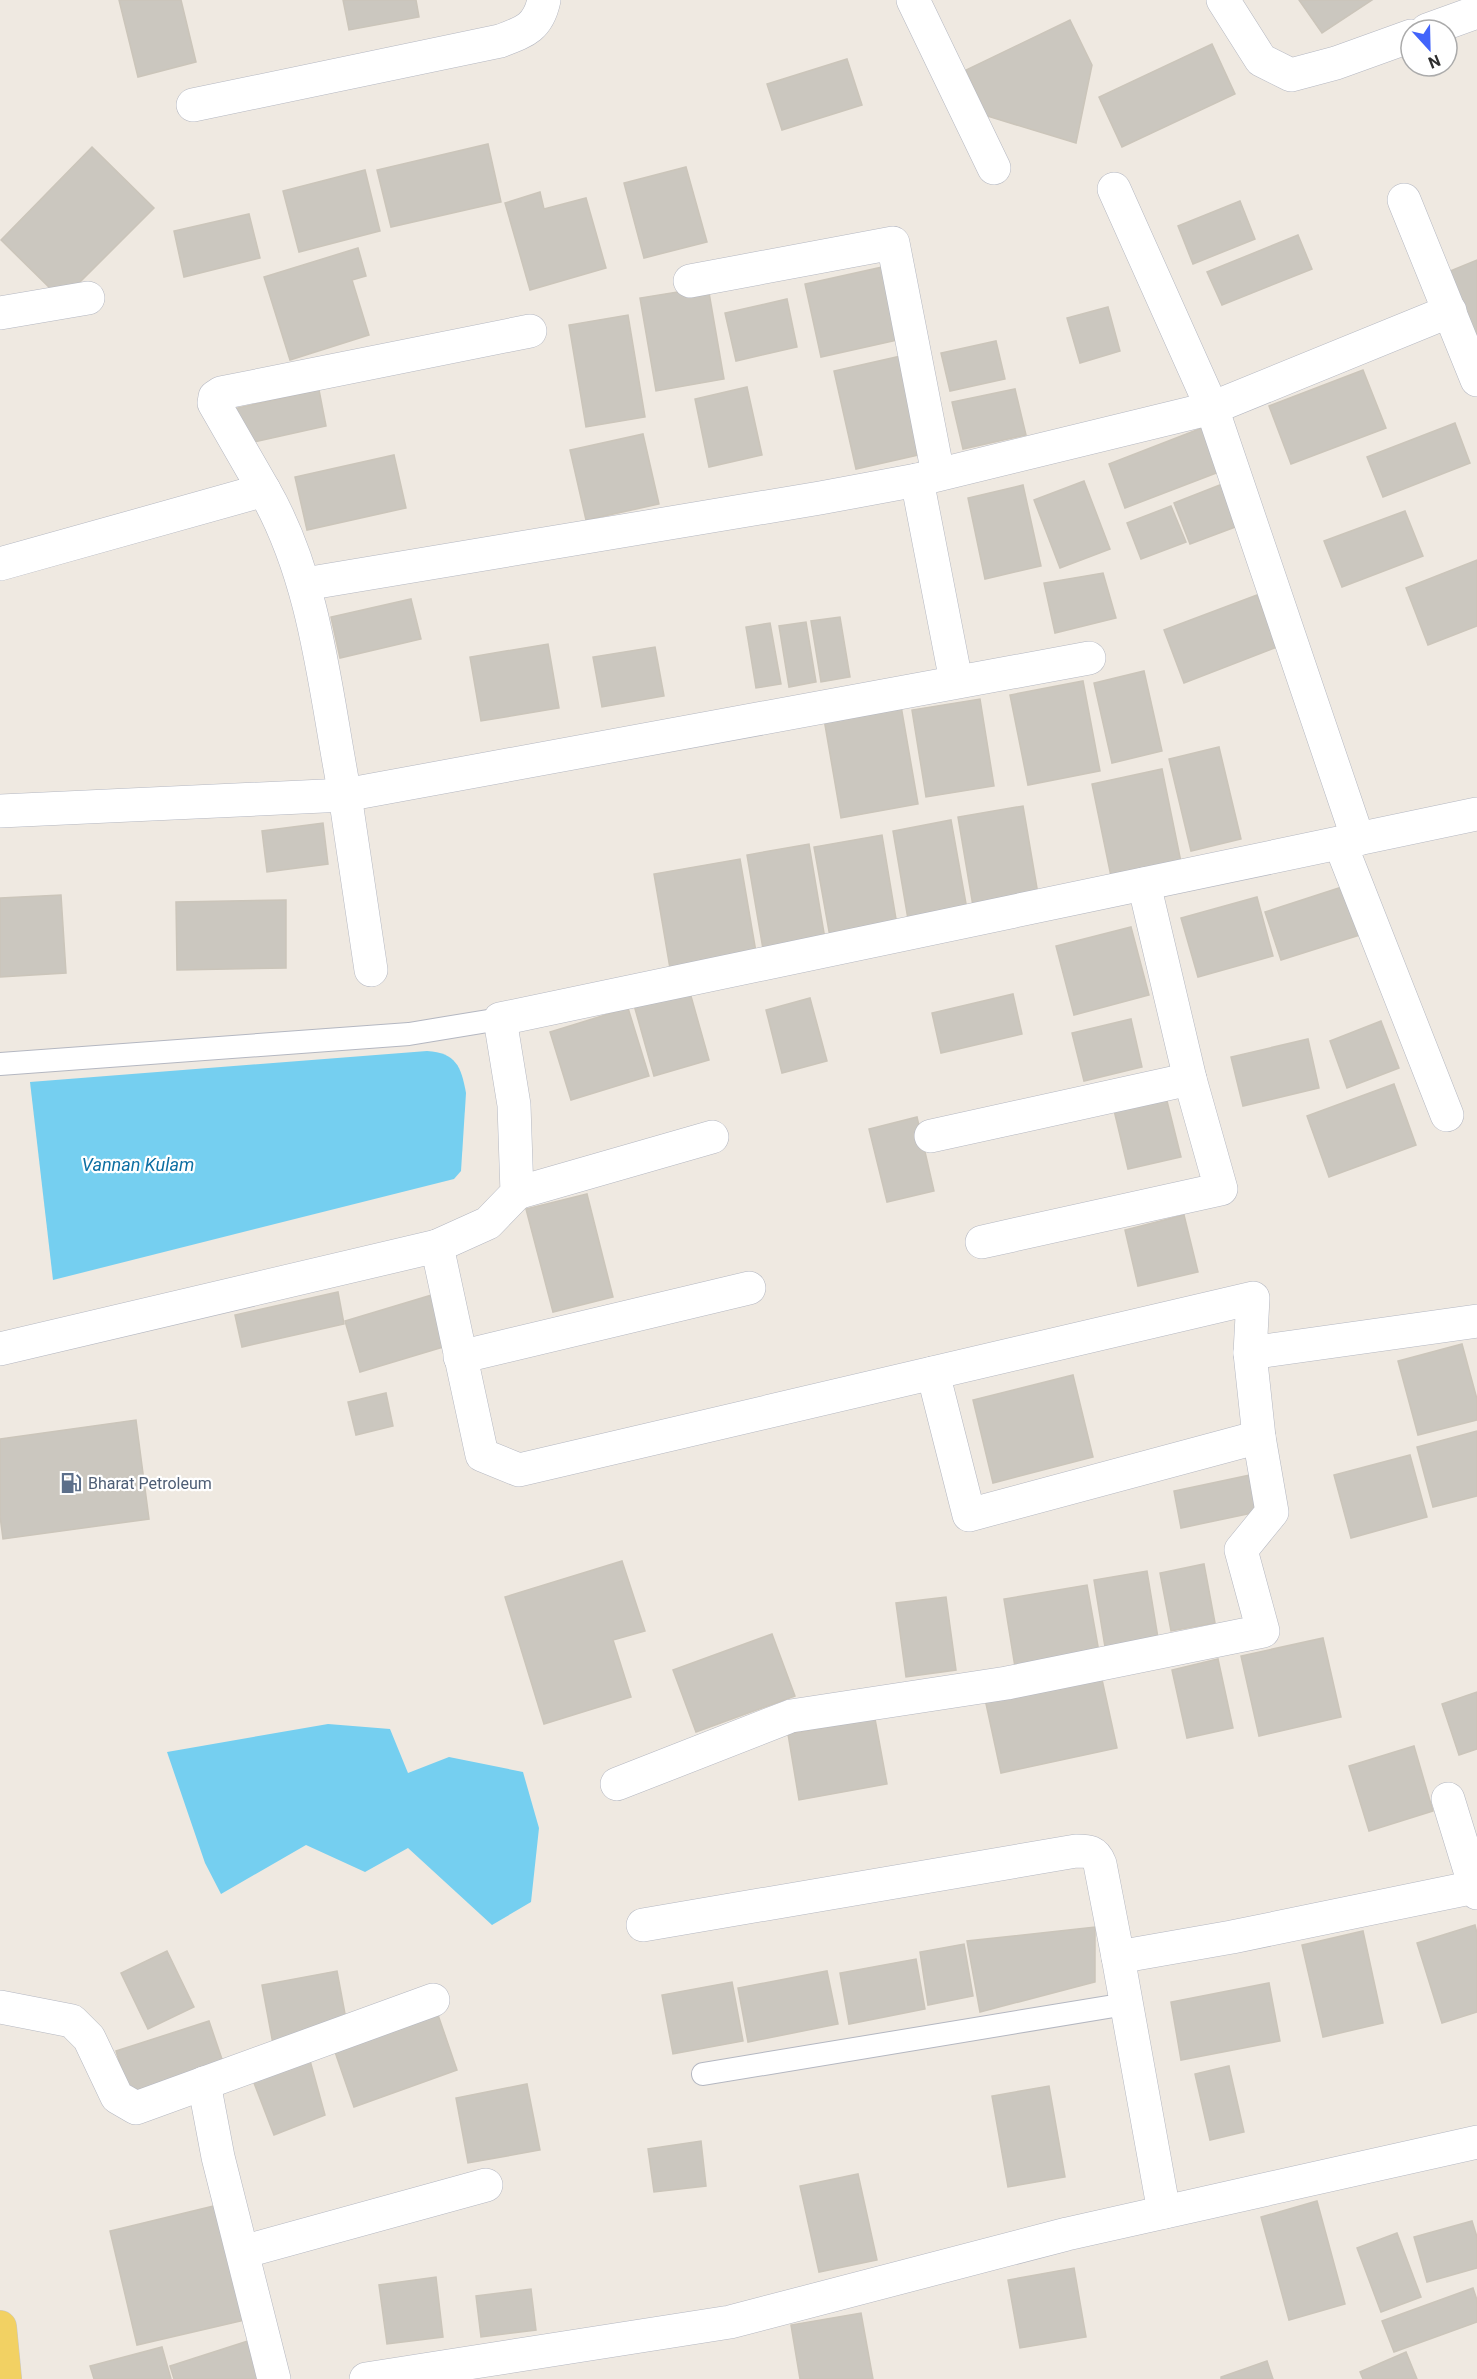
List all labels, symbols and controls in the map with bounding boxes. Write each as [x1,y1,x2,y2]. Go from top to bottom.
north arrow [1399,18,1459,78]
text: N [1426,51,1443,72]
water label: Vannan Kulam [82,1154,194,1175]
fuel station icon: Bharat Petroleum [59,1471,83,1495]
place label: Bharat Petroleum [88,1474,212,1493]

